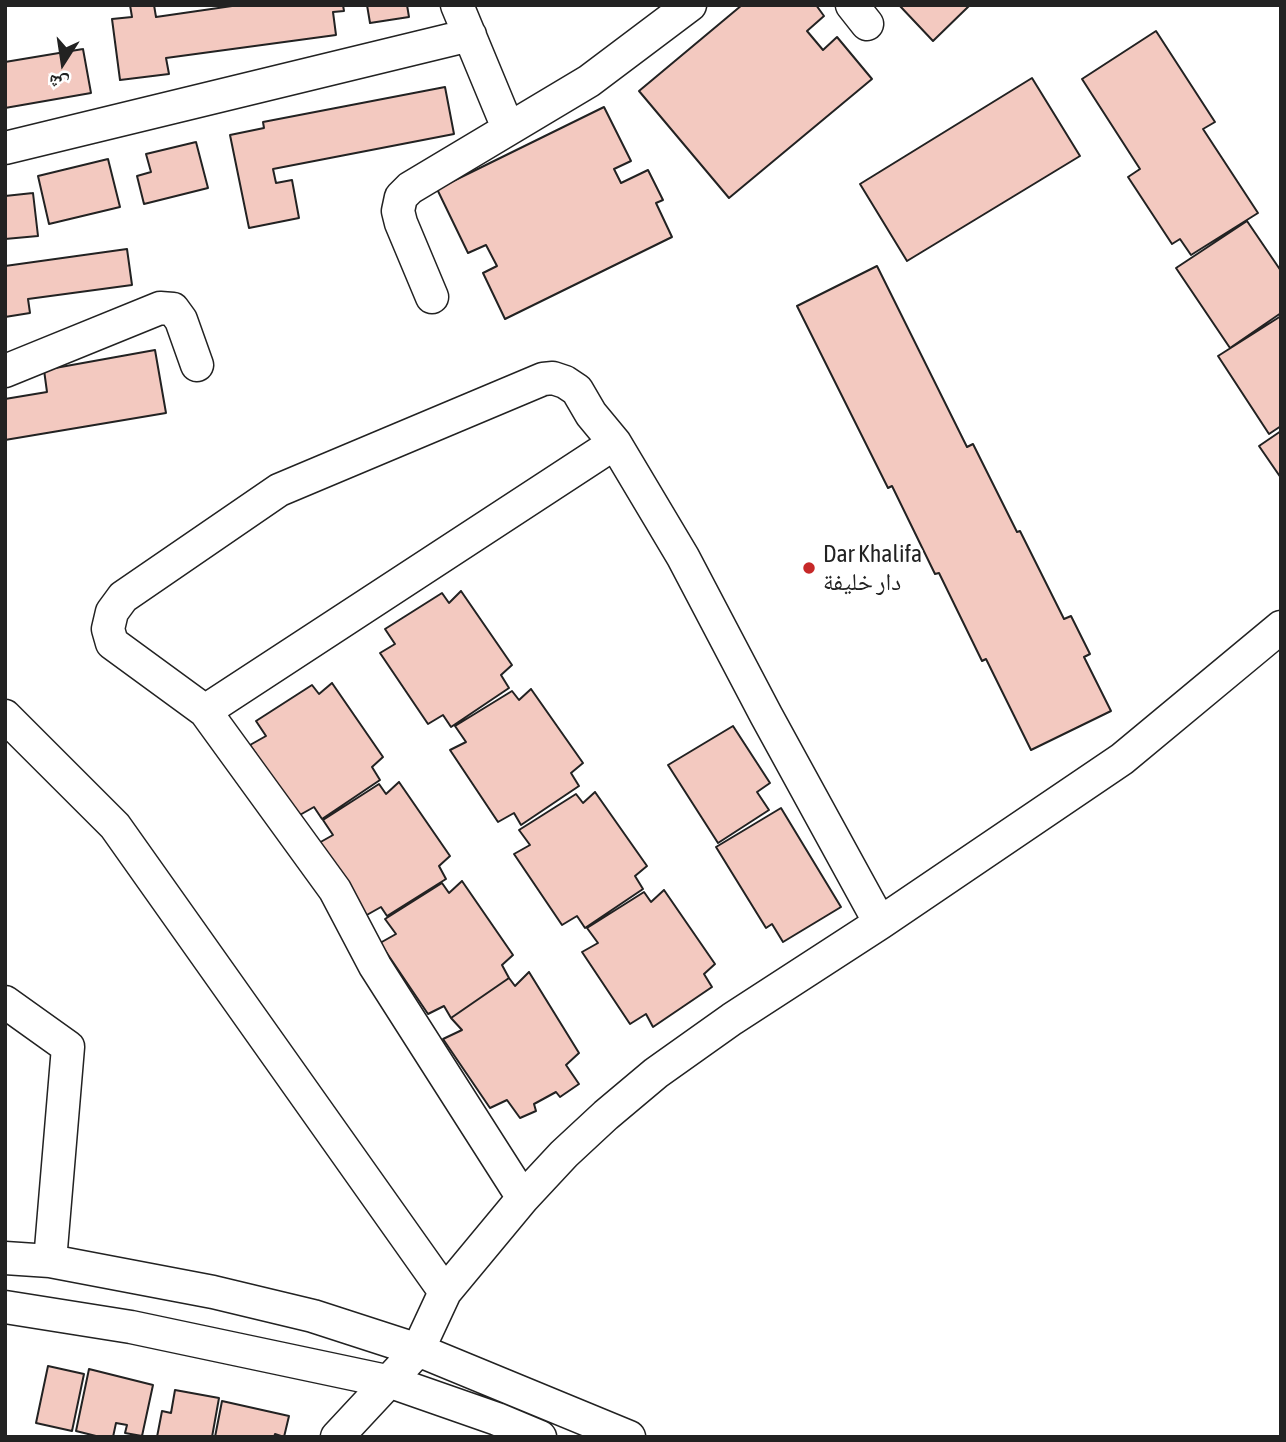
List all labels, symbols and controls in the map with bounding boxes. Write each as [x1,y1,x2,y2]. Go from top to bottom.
north arrow [28,28,98,98]
text: ش [46,71,71,96]
place label: Dar Khalifa دار خليفة [823,540,922,596]
marker: Dar Khalifa دار خليفة [801,560,817,576]

